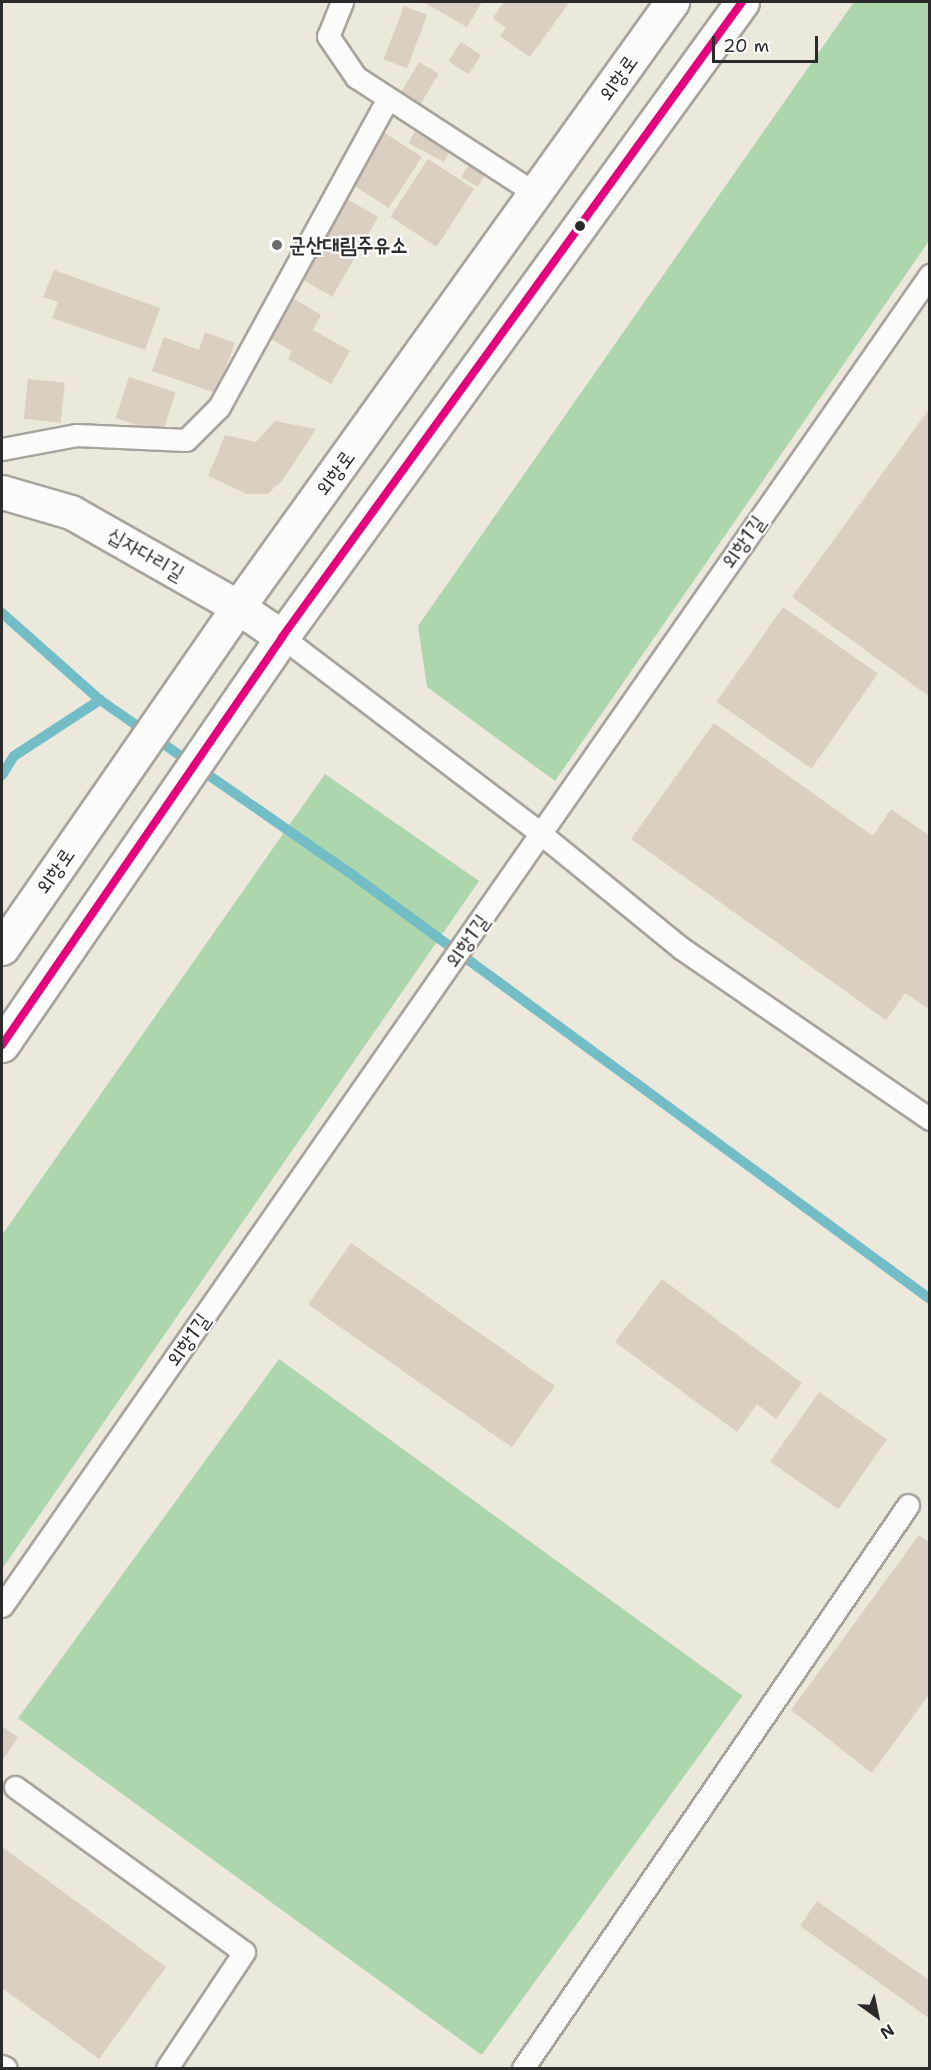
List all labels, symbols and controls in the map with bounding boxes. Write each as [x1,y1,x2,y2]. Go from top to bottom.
scale bar [715,24,822,62]
text: 20 m [723,34,769,58]
street label: 외항로 [593,50,643,106]
unlabelled marker [574,220,586,232]
place label: 군산대림주유소 [289,232,407,258]
marker: 군산대림주유소 [270,238,284,252]
street label: 외항로 [310,445,360,501]
street label: 외항1길 [716,510,770,574]
street label: 십자다리길 [103,522,189,586]
street label: 외항로 [30,843,80,899]
street label: 외항1길 [440,909,494,973]
street label: 외항1길 [161,1308,215,1372]
north arrow [847,1986,907,2046]
text: N [876,2019,898,2044]

